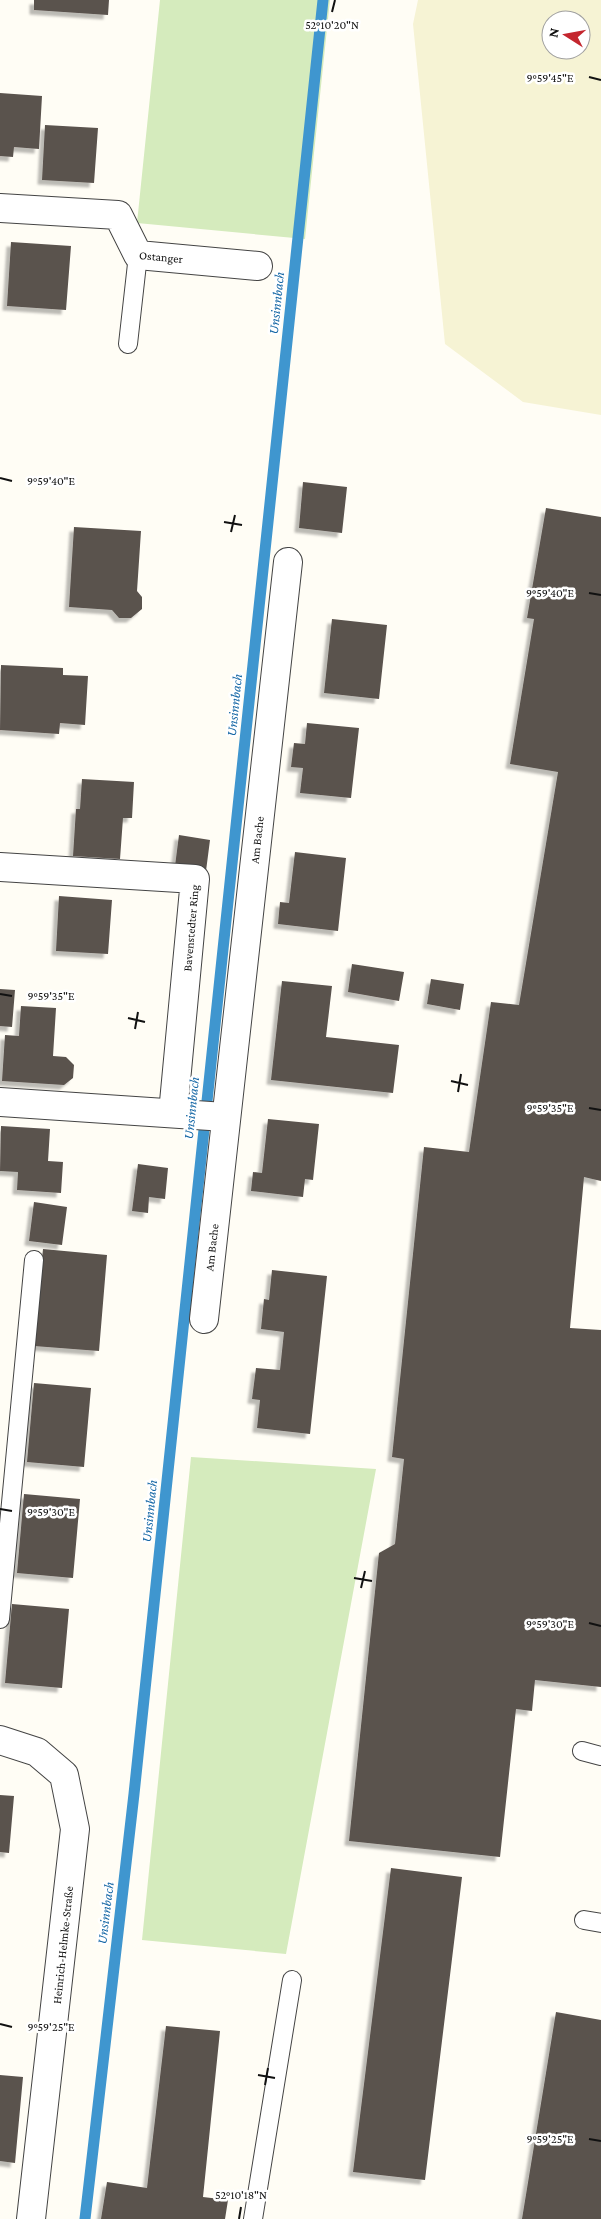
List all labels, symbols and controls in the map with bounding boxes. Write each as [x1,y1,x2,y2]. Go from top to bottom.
north arrow [541,10,591,60]
text: 52°10'20"N [305,18,359,32]
text: N [544,26,562,39]
text: 9°59'45"E [527,71,574,85]
street label: Ostanger [138,248,184,266]
water label: Unsinnbach [265,271,287,335]
text: 9°59'40"E [27,474,75,488]
text: 9°59'40"E [526,586,574,600]
water label: Unsinnbach [223,673,245,737]
street label: Am Bache [248,816,267,864]
street label: Bavenstedter Ring [180,884,202,972]
text: 9°59'35"E [28,989,75,1003]
water label: Unsinnbach [180,1076,202,1140]
text: 9°59'35"E [527,1101,574,1115]
street label: Am Bache [202,1223,222,1272]
water label: Unsinnbach [138,1479,160,1543]
text: 9°59'30"E [27,1505,75,1519]
text: 9°59'30"E [526,1617,574,1631]
water label: Unsinnbach [93,1881,117,1945]
street label: Heinrich-Helmke-Straße [50,1885,76,2005]
text: 9°59'25"E [27,2020,75,2034]
text: 9°59'25"E [526,2132,574,2146]
text: 52°10'18"N [215,2188,267,2202]

